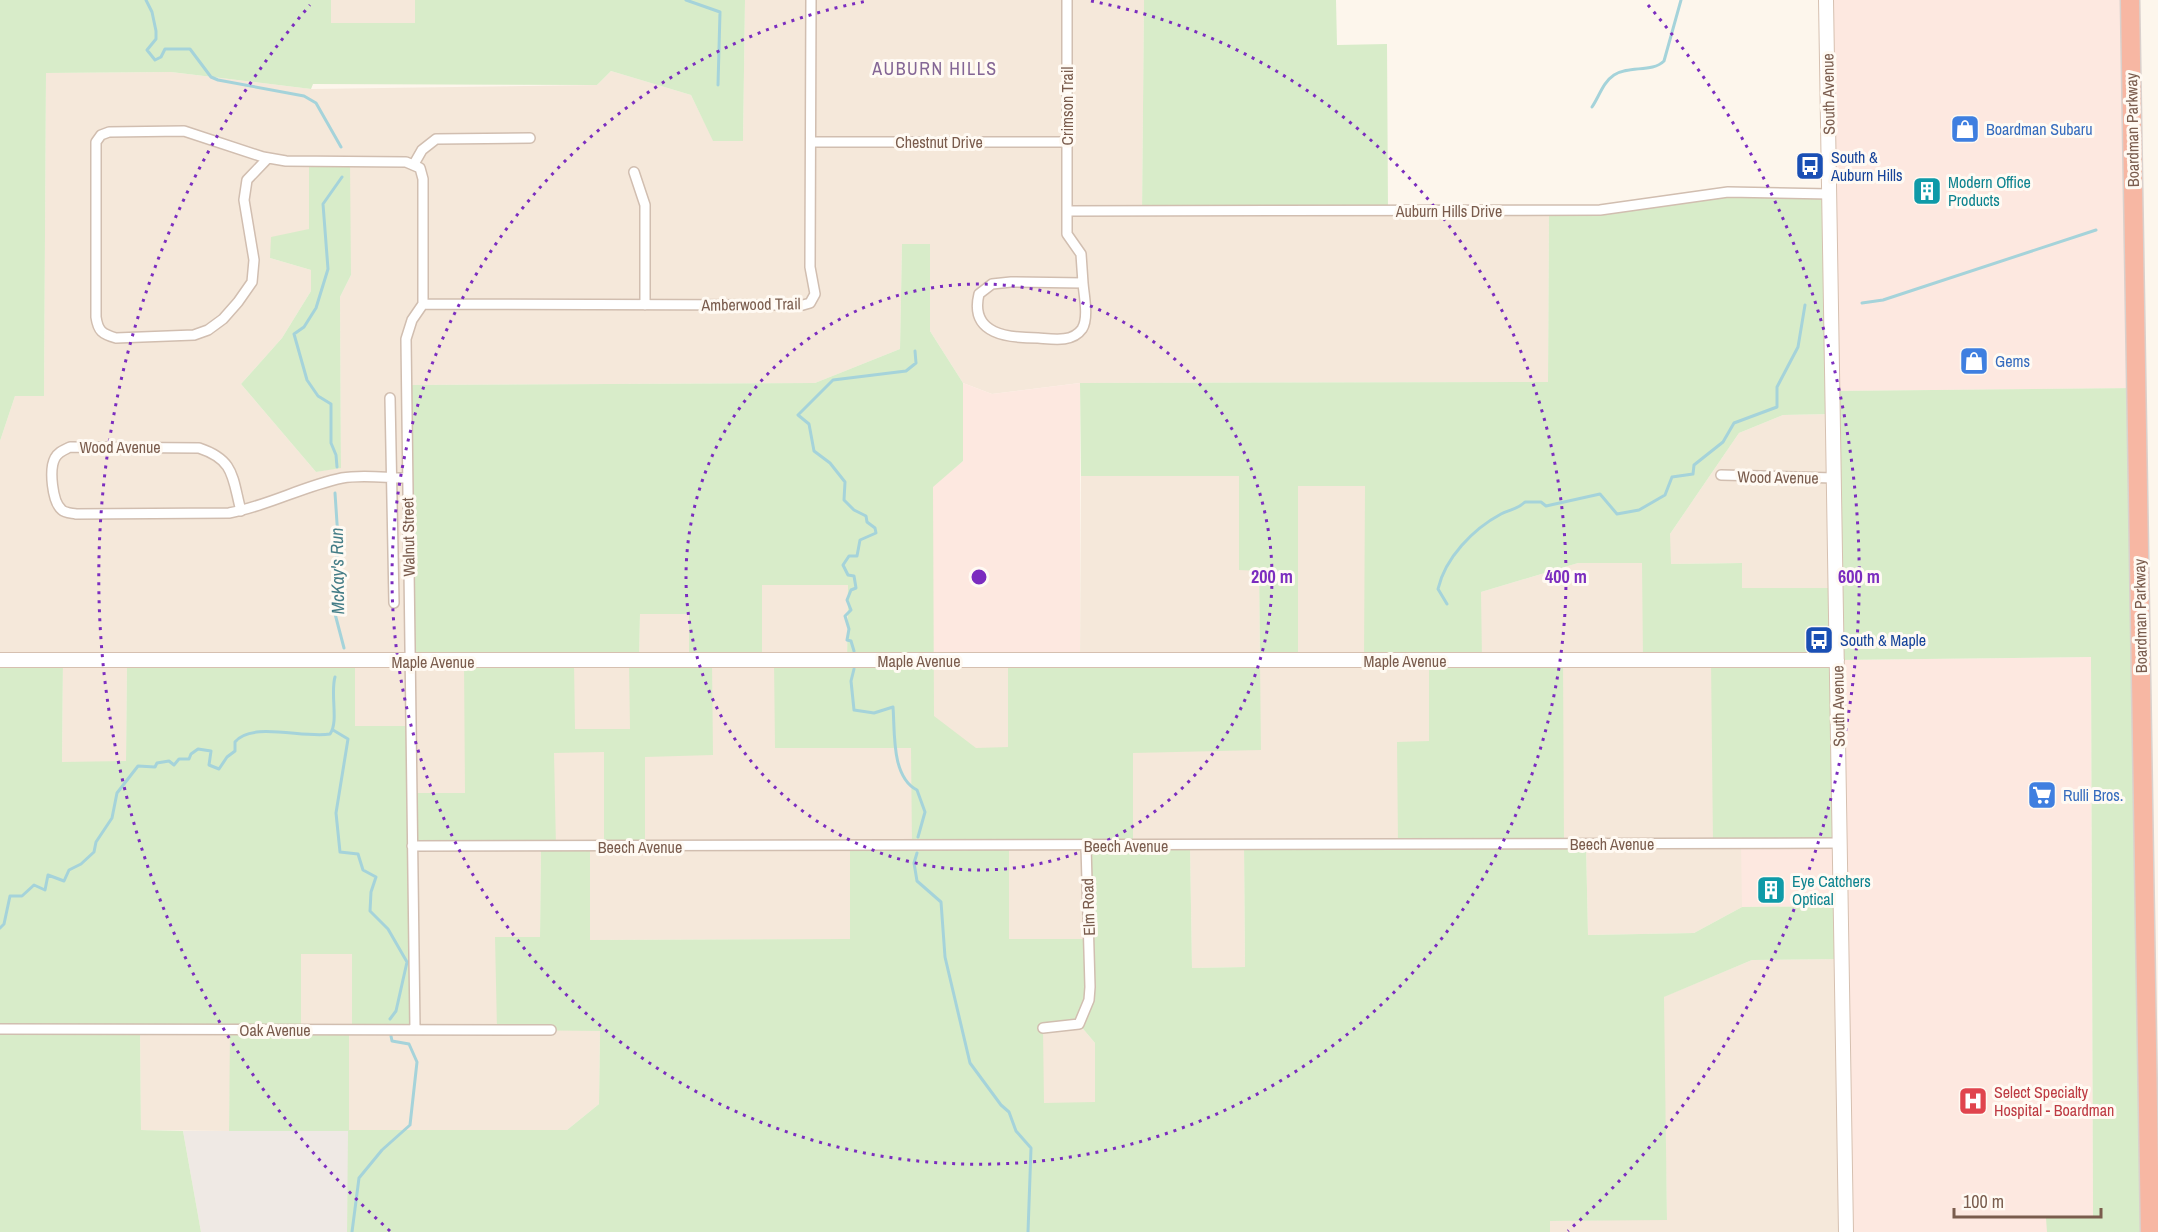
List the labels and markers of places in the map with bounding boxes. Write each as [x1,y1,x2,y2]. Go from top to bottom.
shop icon: Boardman Subaru [1949,113,1981,145]
place label: Boardman Subaru [1986,118,2092,140]
place label: South & Auburn Hills [1830,146,1902,186]
bus stop icon: South & Auburn Hills [1794,150,1826,182]
place label: Modern Office Products [1948,171,2031,211]
building icon: Modern Office Products [1911,175,1943,207]
shop icon: Gems [1958,345,1990,377]
place label: Gems [1995,350,2030,372]
centre of rings [969,567,989,587]
bus stop icon: South & Maple [1803,624,1835,656]
place label: South & Maple [1840,629,1926,651]
supermarket icon: Rulli Bros. [2026,779,2058,811]
place label: Rulli Bros. [2063,784,2124,806]
place label: Eye Catchers Optical [1792,870,1871,910]
building icon: Eye Catchers Optical [1755,874,1787,906]
place label: Select Specialty Hospital - Boardman [1994,1081,2114,1121]
hospital icon: Select Specialty Hospital - Boardman [1957,1085,1989,1117]

